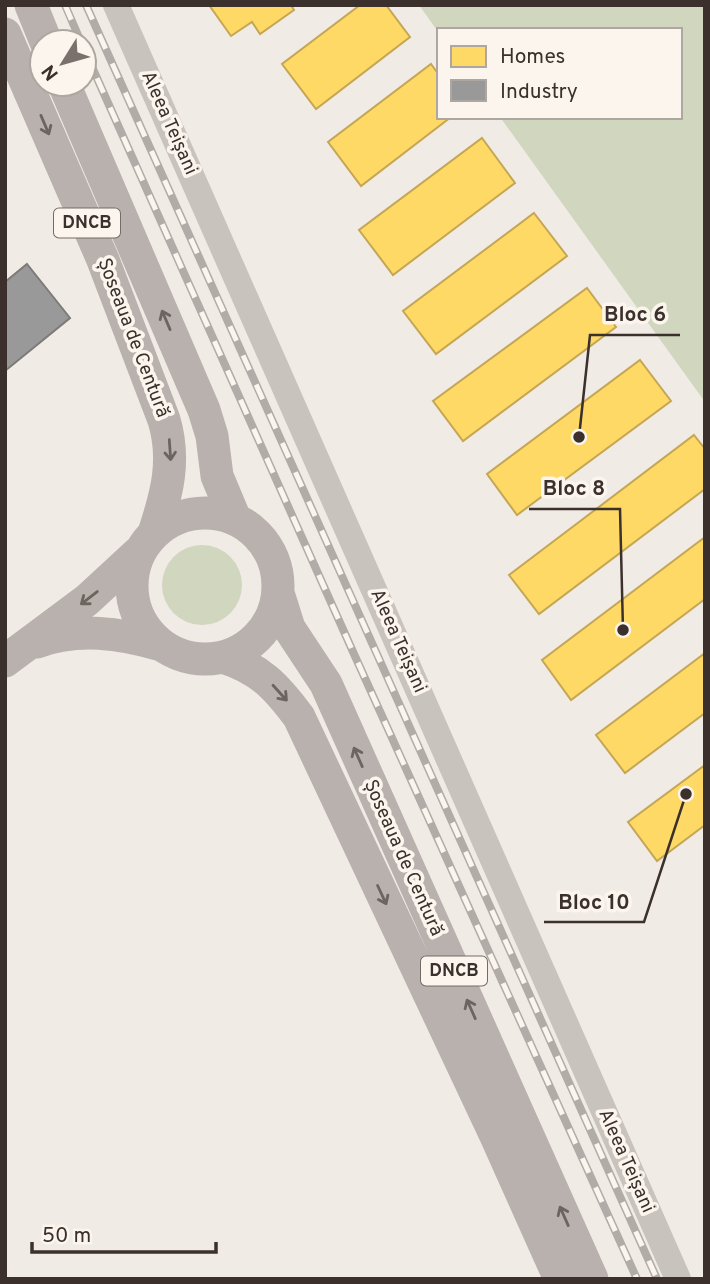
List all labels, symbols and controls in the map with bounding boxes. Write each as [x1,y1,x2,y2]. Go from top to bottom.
north arrow [28,28,98,98]
legend [437,28,682,119]
text: Homes [500,44,565,71]
text: N [37,59,65,85]
street label: Aleea Teișani [135,67,203,179]
text: Industry [500,79,578,106]
one-way arrow [39,114,52,135]
road number: DNCB [54,208,120,238]
street label: Șoseaua de Centură [92,255,174,421]
callout: Bloc 6 [590,293,680,335]
text: Bloc 6 [604,302,666,329]
one-way arrow [158,309,171,331]
one-way arrow [164,439,177,461]
callout: Bloc 8 [529,467,620,509]
text: Bloc 8 [543,476,605,503]
street label: Aleea Teișani [364,585,432,697]
one-way arrow [81,591,99,606]
one-way arrow [272,684,288,702]
one-way arrow [351,746,364,768]
street label: Șoseaua de Centură [358,776,448,940]
callout: Bloc 10 [544,880,644,922]
one-way arrow [376,884,390,905]
text: Bloc 10 [558,890,630,917]
road number: DNCB [421,956,487,986]
one-way arrow [464,999,477,1020]
street label: Aleea Teișani [592,1105,660,1217]
one-way arrow [557,1206,570,1228]
scale bar [32,1210,215,1254]
text: 50 m [42,1223,91,1250]

